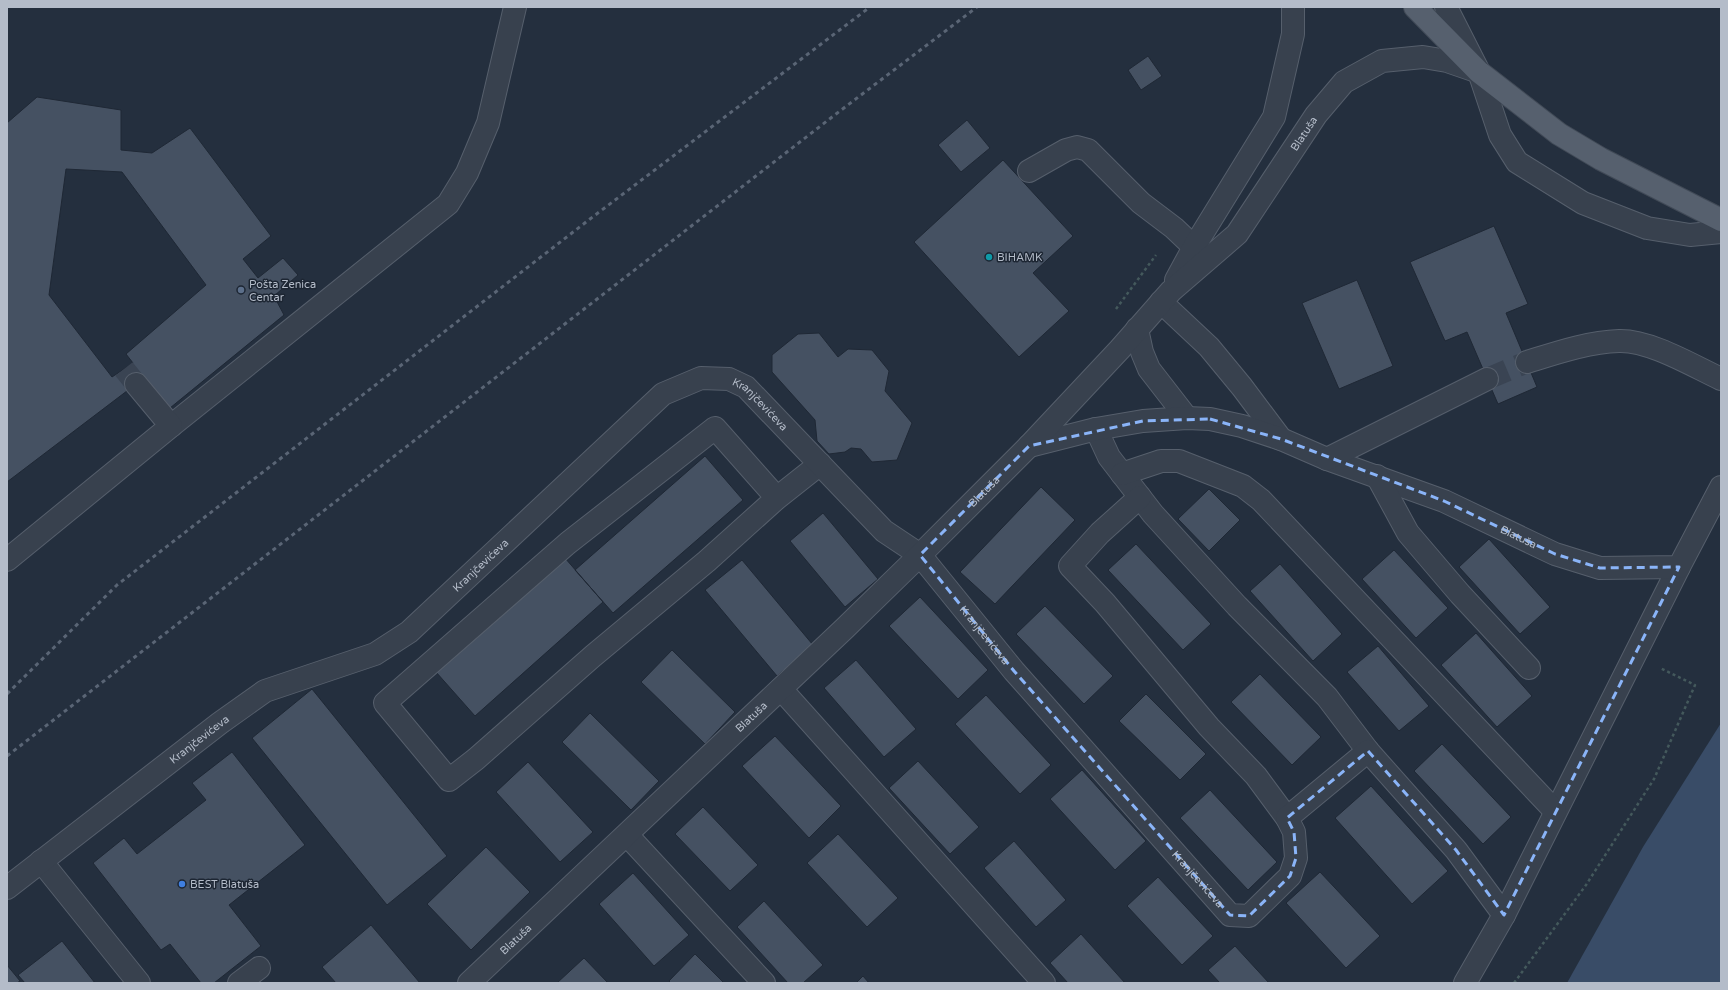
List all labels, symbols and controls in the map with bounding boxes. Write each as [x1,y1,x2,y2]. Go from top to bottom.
street label: Blatuša [1288,114,1320,153]
place label: BIHAMK [997,251,1043,264]
marker: BIHAMK [984,252,994,262]
place label: Pošta Zenica Centar [249,278,316,304]
marker: Pošta Zenica Centar [236,285,246,295]
street label: Kranjčevićeva [730,375,791,433]
street label: Blatuša [966,473,1002,509]
street label: Blatuša [1498,522,1539,551]
street label: Kranjčevićeva [450,536,511,594]
street label: Kranjčevićeva [957,603,1012,667]
street label: Blatuša [733,699,770,735]
street label: Kranjčevićeva [167,712,231,766]
street label: Kranjčevićeva [1169,848,1227,910]
place label: BEST Blatuša [190,878,259,891]
marker: BEST Blatuša [177,879,187,889]
street label: Blatuša [497,921,534,957]

